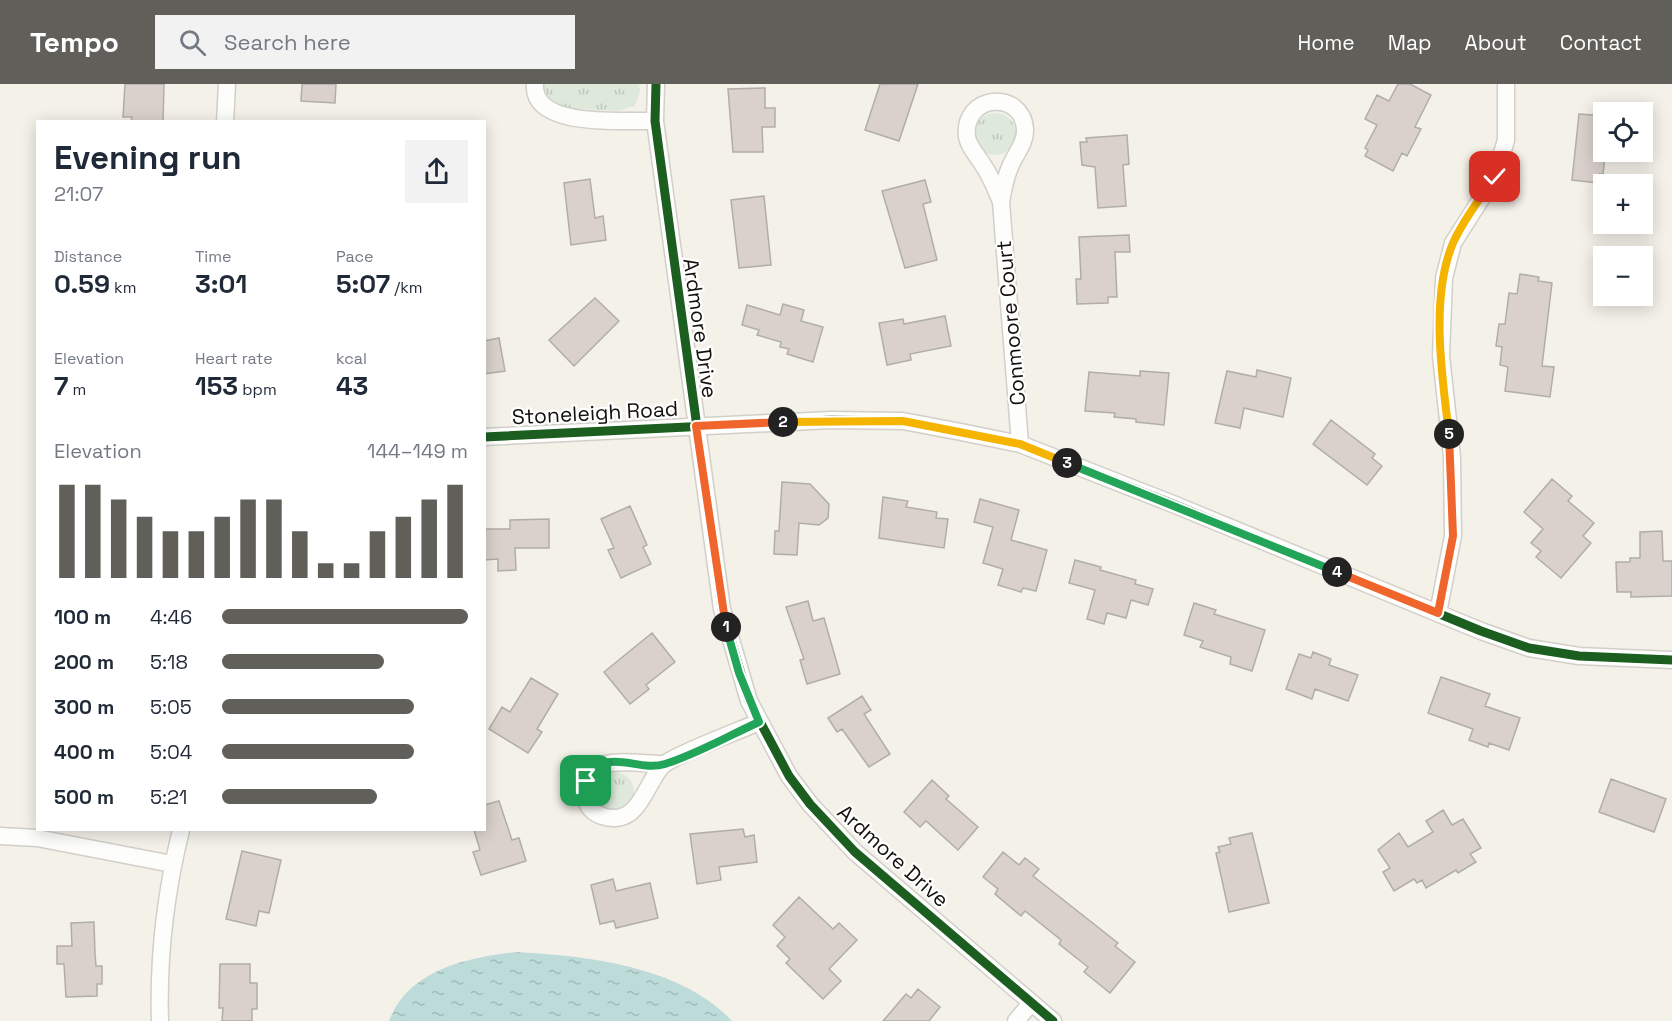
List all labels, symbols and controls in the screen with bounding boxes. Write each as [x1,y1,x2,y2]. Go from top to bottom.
search box [155,15,575,69]
text: Tempo [30,24,119,60]
icon: search [176,26,209,59]
text: Search here [224,28,351,56]
text: Home [1297,29,1355,56]
text: Map [1388,29,1432,56]
text: About [1465,29,1527,56]
text: Contact [1560,29,1642,56]
map controls [1593,102,1653,306]
button: locate [1593,102,1653,162]
text: Evening run [54,137,242,179]
button: share [405,140,468,203]
pin [1469,151,1520,202]
icon: check [1478,160,1511,193]
button: + [1593,174,1653,234]
text: 21:07 [54,181,103,207]
street label: Conmoore Court [990,239,1031,407]
text: Distance [54,246,122,267]
text: Time [195,246,231,267]
text: Pace [336,246,373,267]
button: − [1593,246,1653,306]
street label: Ardmore Drive [677,256,724,400]
text: 0.59 [54,267,110,301]
text: 3:01 [195,267,247,301]
text: 5:07 [336,267,390,301]
text: km [110,277,136,298]
text: /km [390,277,423,298]
text: Elevation [54,348,124,369]
text: Heart rate [195,348,273,369]
text: kcal [336,348,367,369]
text: 7 [54,369,68,403]
text: 153 [195,369,238,403]
text: 43 [336,369,368,403]
text: m [68,379,86,400]
text: bpm [238,379,277,400]
street label: Stoneleigh Road [511,395,679,430]
pin: 2 [768,407,798,437]
text: 2 [778,411,788,432]
pin: 5 [1434,419,1464,449]
text: 5 [1444,423,1454,444]
text: Elevation [54,438,142,464]
text: 144–149 m [367,438,468,464]
pin: 3 [1052,448,1082,478]
text: 3 [1062,452,1072,473]
pin: 4 [1322,557,1352,587]
text: 4 [1332,561,1342,582]
text: 100 m [54,604,111,630]
text: 4:46 [150,604,192,630]
pin: 1 [711,612,741,642]
text: 1 [722,616,730,637]
text: 200 m [54,649,114,675]
text: 5:18 [150,649,188,675]
text: 300 m [54,694,114,720]
text: 5:05 [150,694,192,720]
text: 400 m [54,739,115,765]
text: 5:04 [150,739,192,765]
pin [560,755,611,806]
icon: arrive [569,764,602,797]
text: 500 m [54,784,114,810]
text: 5:21 [150,784,187,810]
street label: Ardmore Drive [832,798,955,913]

